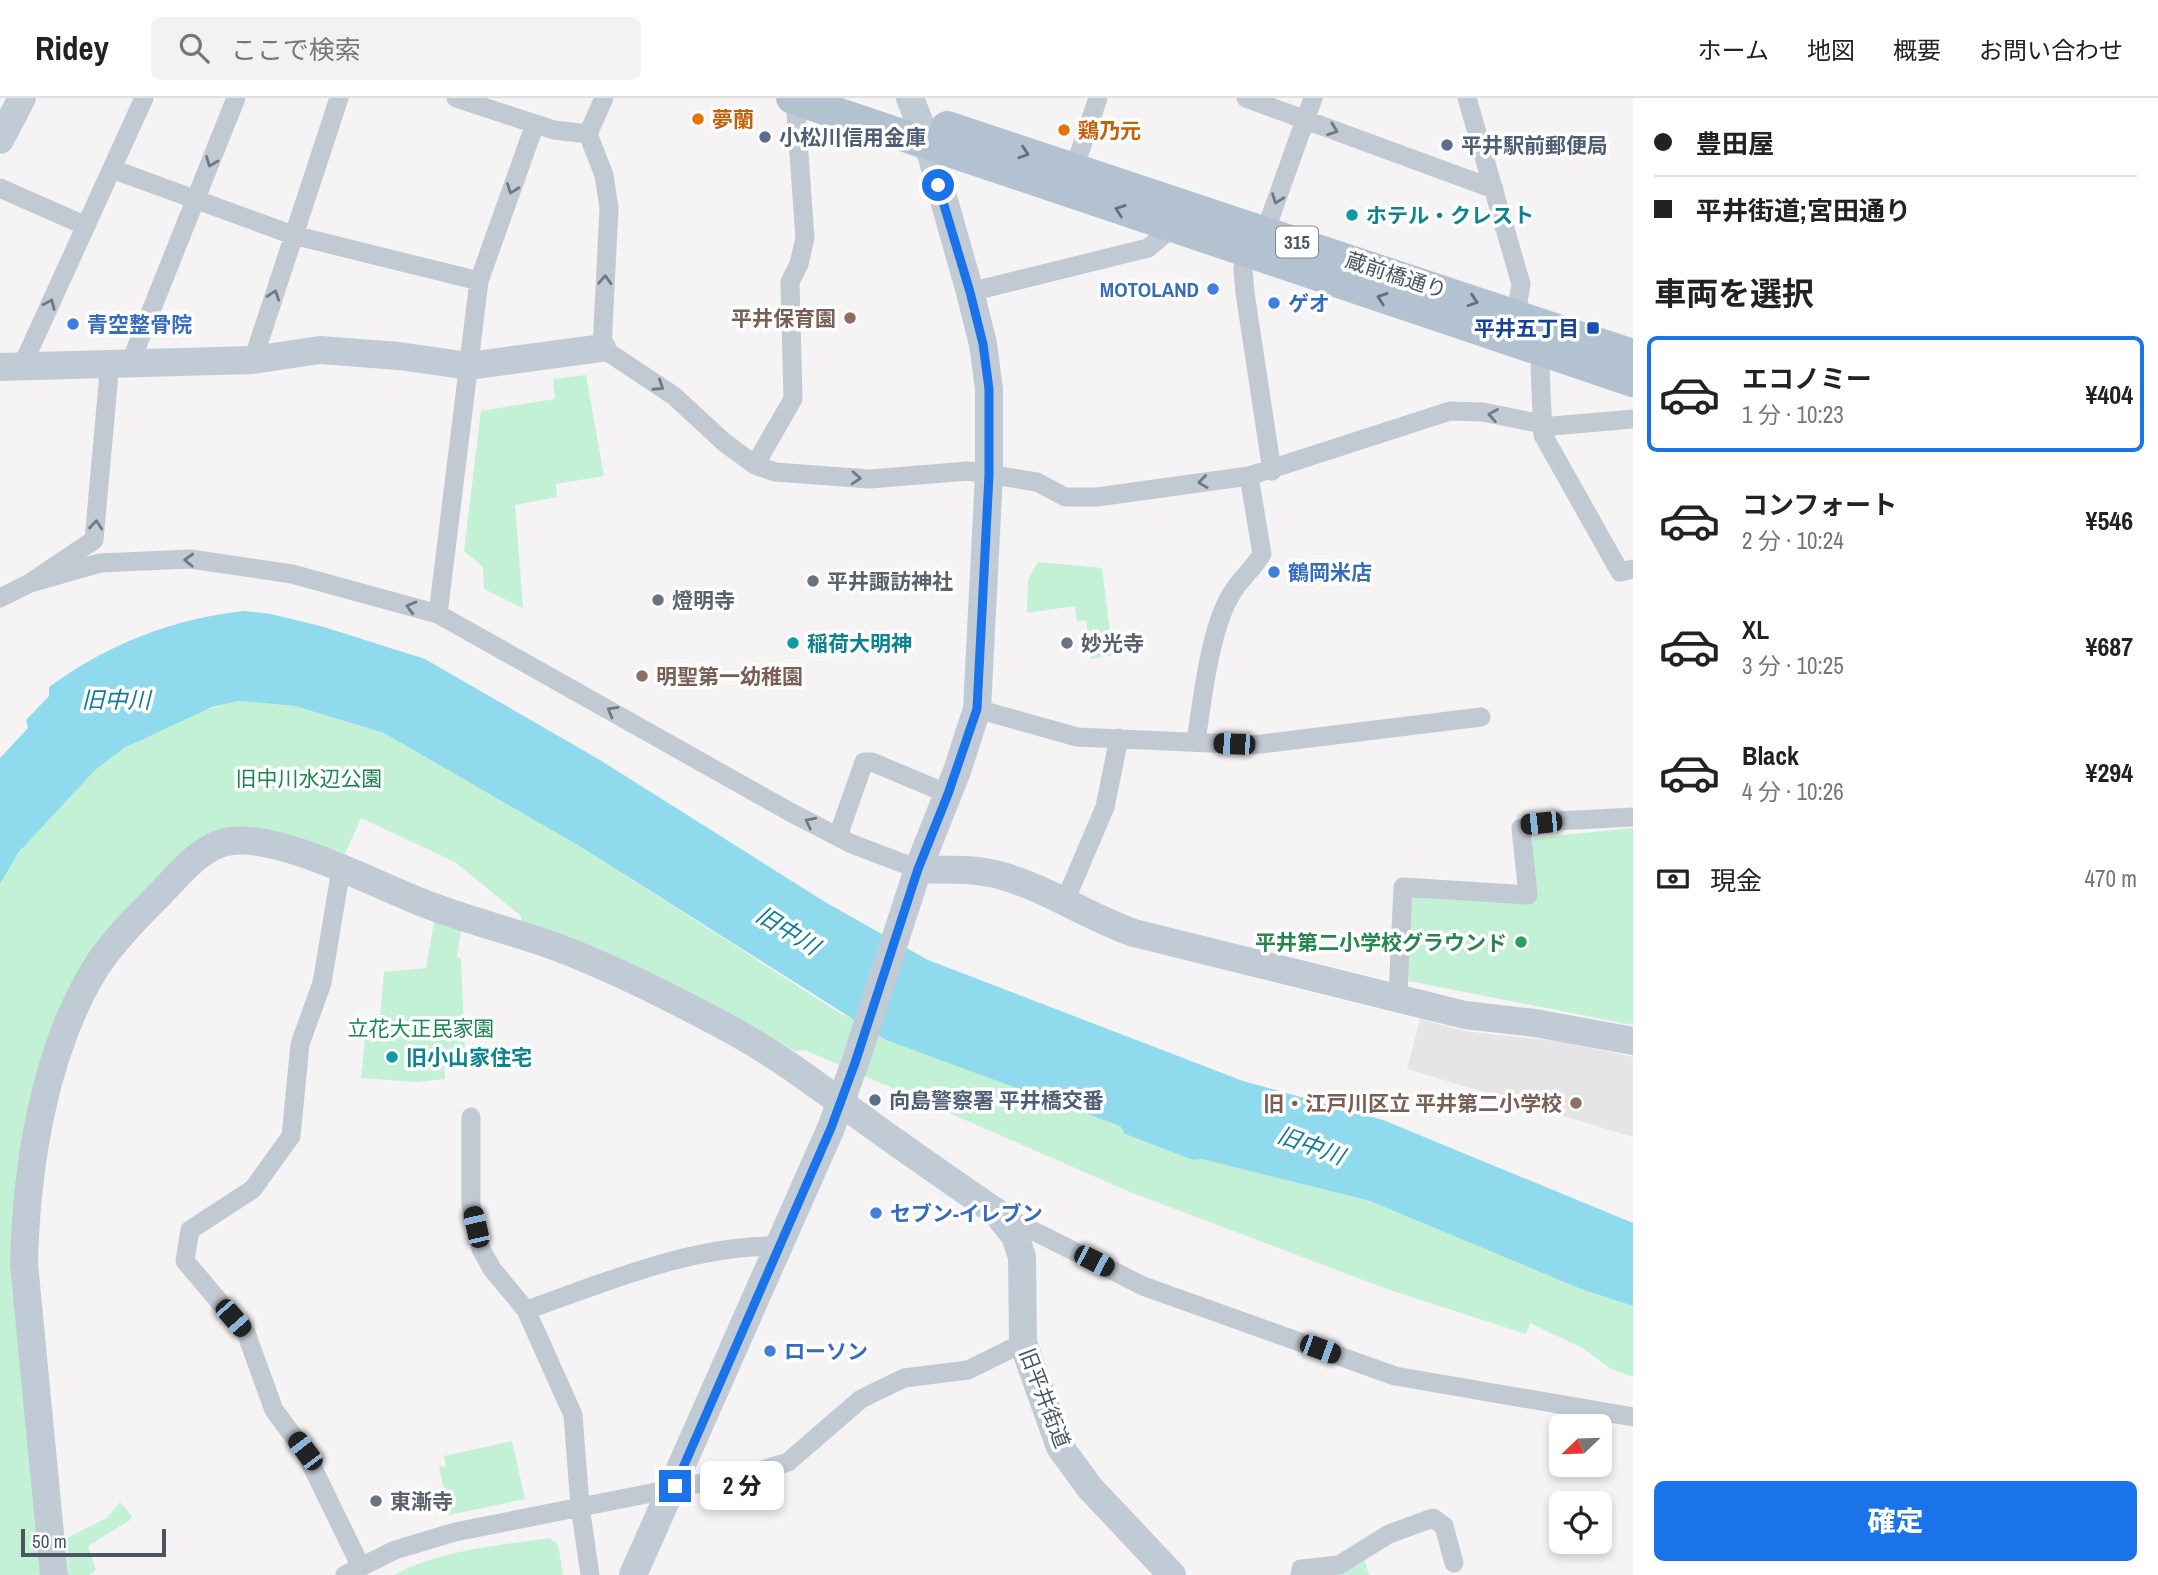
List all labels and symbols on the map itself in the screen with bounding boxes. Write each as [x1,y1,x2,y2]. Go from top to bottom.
place label: 夢蘭 [712,105,754,134]
marker: 夢蘭 [690,111,706,127]
place label: 鶏乃元 [1078,116,1141,145]
one-way arrow [1327,121,1339,135]
marker: 鶏乃元 [1056,122,1072,138]
place label: 小松川信用金庫 [779,123,926,152]
marker: 小松川信用金庫 [757,129,773,145]
place label: 平井駅前郵便局 [1461,131,1608,160]
marker: 平井駅前郵便局 [1439,137,1455,153]
one-way arrow [1018,144,1030,159]
one-way arrow [205,155,219,167]
route start [922,169,954,201]
one-way arrow [506,182,520,194]
one-way arrow [1271,192,1285,204]
place label: ホテル・クレスト [1366,201,1534,230]
one-way arrow [1115,204,1127,218]
marker: ホテル・クレスト [1344,207,1360,223]
road number: 315 [1276,226,1318,258]
street label: 蔵前橋通り [1342,245,1450,305]
one-way arrow [598,274,613,285]
place label: MOTOLAND [1100,275,1199,304]
marker: MOTOLAND [1205,281,1221,297]
one-way arrow [266,289,280,302]
place label: ゲオ [1288,289,1330,318]
one-way arrow [1376,292,1389,306]
one-way arrow [1466,293,1478,307]
marker: ゲオ [1266,295,1282,311]
one-way arrow [42,299,56,311]
place label: 平井保育園 [731,304,836,333]
place label: 青空整骨院 [87,310,192,339]
marker: 平井保育園 [842,310,858,326]
place label: 平井五丁目 [1474,314,1579,343]
marker: 青空整骨院 [65,316,81,332]
marker: 平井五丁目 [1585,320,1601,336]
one-way arrow [651,378,664,391]
one-way arrow [1487,408,1499,423]
one-way arrow [851,470,862,485]
one-way arrow [1197,474,1208,489]
one-way arrow [88,519,103,530]
one-way arrow [183,553,194,568]
place label: 鶴岡米店 [1288,558,1372,587]
marker: 鶴岡米店 [1266,564,1282,580]
place label: 平井諏訪神社 [827,567,953,596]
marker: 平井諏訪神社 [805,573,821,589]
place label: 燈明寺 [672,586,735,615]
marker: 燈明寺 [650,592,666,608]
one-way arrow [405,600,417,615]
place label: 稲荷大明神 [807,629,912,658]
place label: 妙光寺 [1081,629,1144,658]
marker: 稲荷大明神 [785,635,801,651]
marker: 妙光寺 [1059,635,1075,651]
place label: 明聖第一幼稚園 [656,662,803,691]
marker: 明聖第一幼稚園 [634,668,650,684]
water label: 旧中川 [82,684,154,715]
one-way arrow [607,706,620,719]
car [1213,733,1256,755]
park label: 旧中川水辺公園 [236,764,383,793]
car [1520,810,1563,836]
one-way arrow [805,817,818,831]
water label: 旧中川 [751,899,828,963]
place label: 平井第二小学校グラウンド [1255,928,1507,957]
marker: 平井第二小学校グラウンド [1513,934,1529,950]
park label: 立花大正民家園 [348,1014,495,1043]
place label: 旧小山家住宅 [406,1043,532,1072]
marker: 旧小山家住宅 [384,1049,400,1065]
place label: 向島警察署 平井橋交番 [889,1086,1104,1115]
place label: 旧・江戸川区立 平井第二小学校 [1263,1089,1562,1118]
marker: 向島警察署 平井橋交番 [867,1092,883,1108]
marker: 旧・江戸川区立 平井第二小学校 [1568,1095,1584,1111]
water label: 旧中川 [1273,1119,1352,1172]
place label: セブン-イレブン [890,1199,1043,1228]
car [462,1204,491,1250]
marker: セブン-イレブン [868,1205,884,1221]
car [1071,1242,1118,1280]
car [212,1295,255,1341]
car [1297,1332,1344,1366]
place label: ローソン [784,1337,868,1366]
marker: ローソン [762,1343,778,1359]
street label: 旧平井街道 [1013,1344,1077,1452]
north arrow [1549,1414,1612,1477]
car [284,1428,327,1474]
callout: 2 分 [700,1462,784,1510]
route end [659,1470,691,1502]
place label: 東漸寺 [390,1487,453,1516]
marker: 東漸寺 [368,1493,384,1509]
scale bar [21,1526,166,1558]

